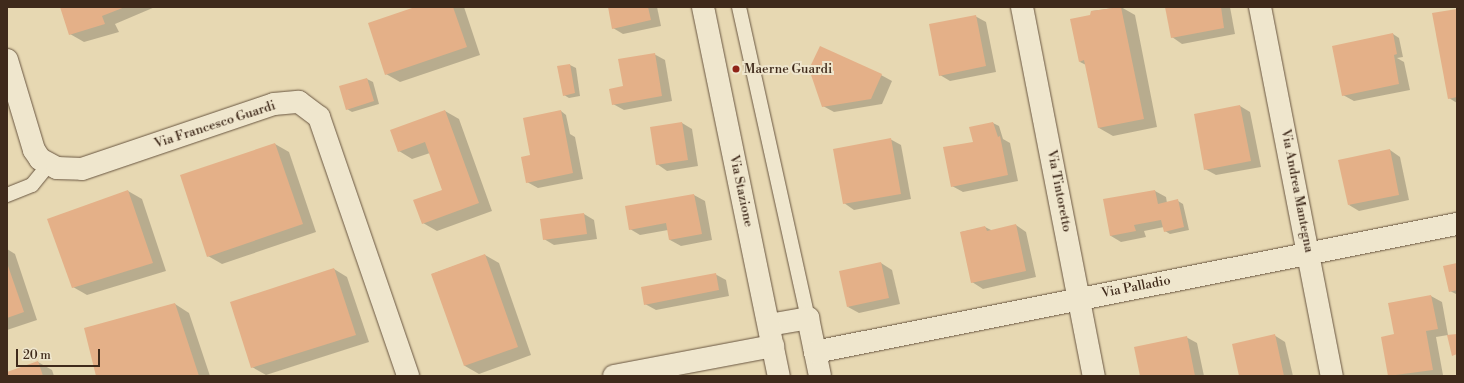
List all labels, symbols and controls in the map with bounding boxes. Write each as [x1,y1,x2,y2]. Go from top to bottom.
place label: Maerne Guardi [744,61,832,77]
marker: Maerne Guardi [731,64,741,74]
street label: Via Francesco Guardi [152,98,278,152]
street label: Via Andrea Mantegna [1277,128,1317,254]
street label: Via Tintoretto [1043,149,1075,233]
street label: Via Stazione [726,154,756,228]
street label: Via Palladio [1100,273,1172,301]
scale bar [18,341,102,367]
text: 20 m [23,348,51,363]

